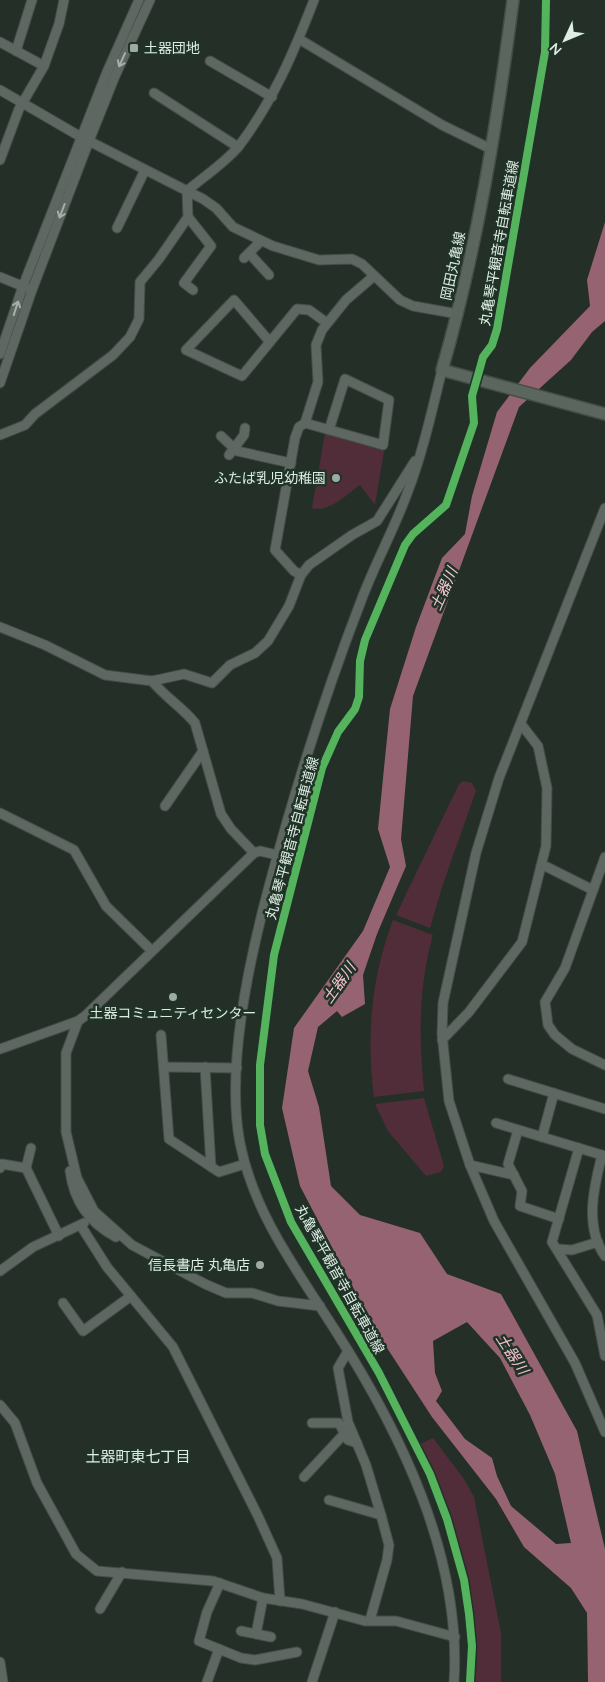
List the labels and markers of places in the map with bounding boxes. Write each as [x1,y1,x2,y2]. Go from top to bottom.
place label: 土器団地 [144,39,200,57]
marker: 土器団地 [128,42,140,54]
place label: ふたば乳児幼稚園 [214,469,326,487]
marker: ふたば乳児幼稚園 [330,472,342,484]
marker: 土器コミュニティセンター [167,991,179,1003]
place label: 土器コミュニティセンター [89,1004,257,1022]
place label: 信長書店 丸亀店 [148,1256,250,1274]
marker: 信長書店 丸亀店 [254,1259,266,1271]

